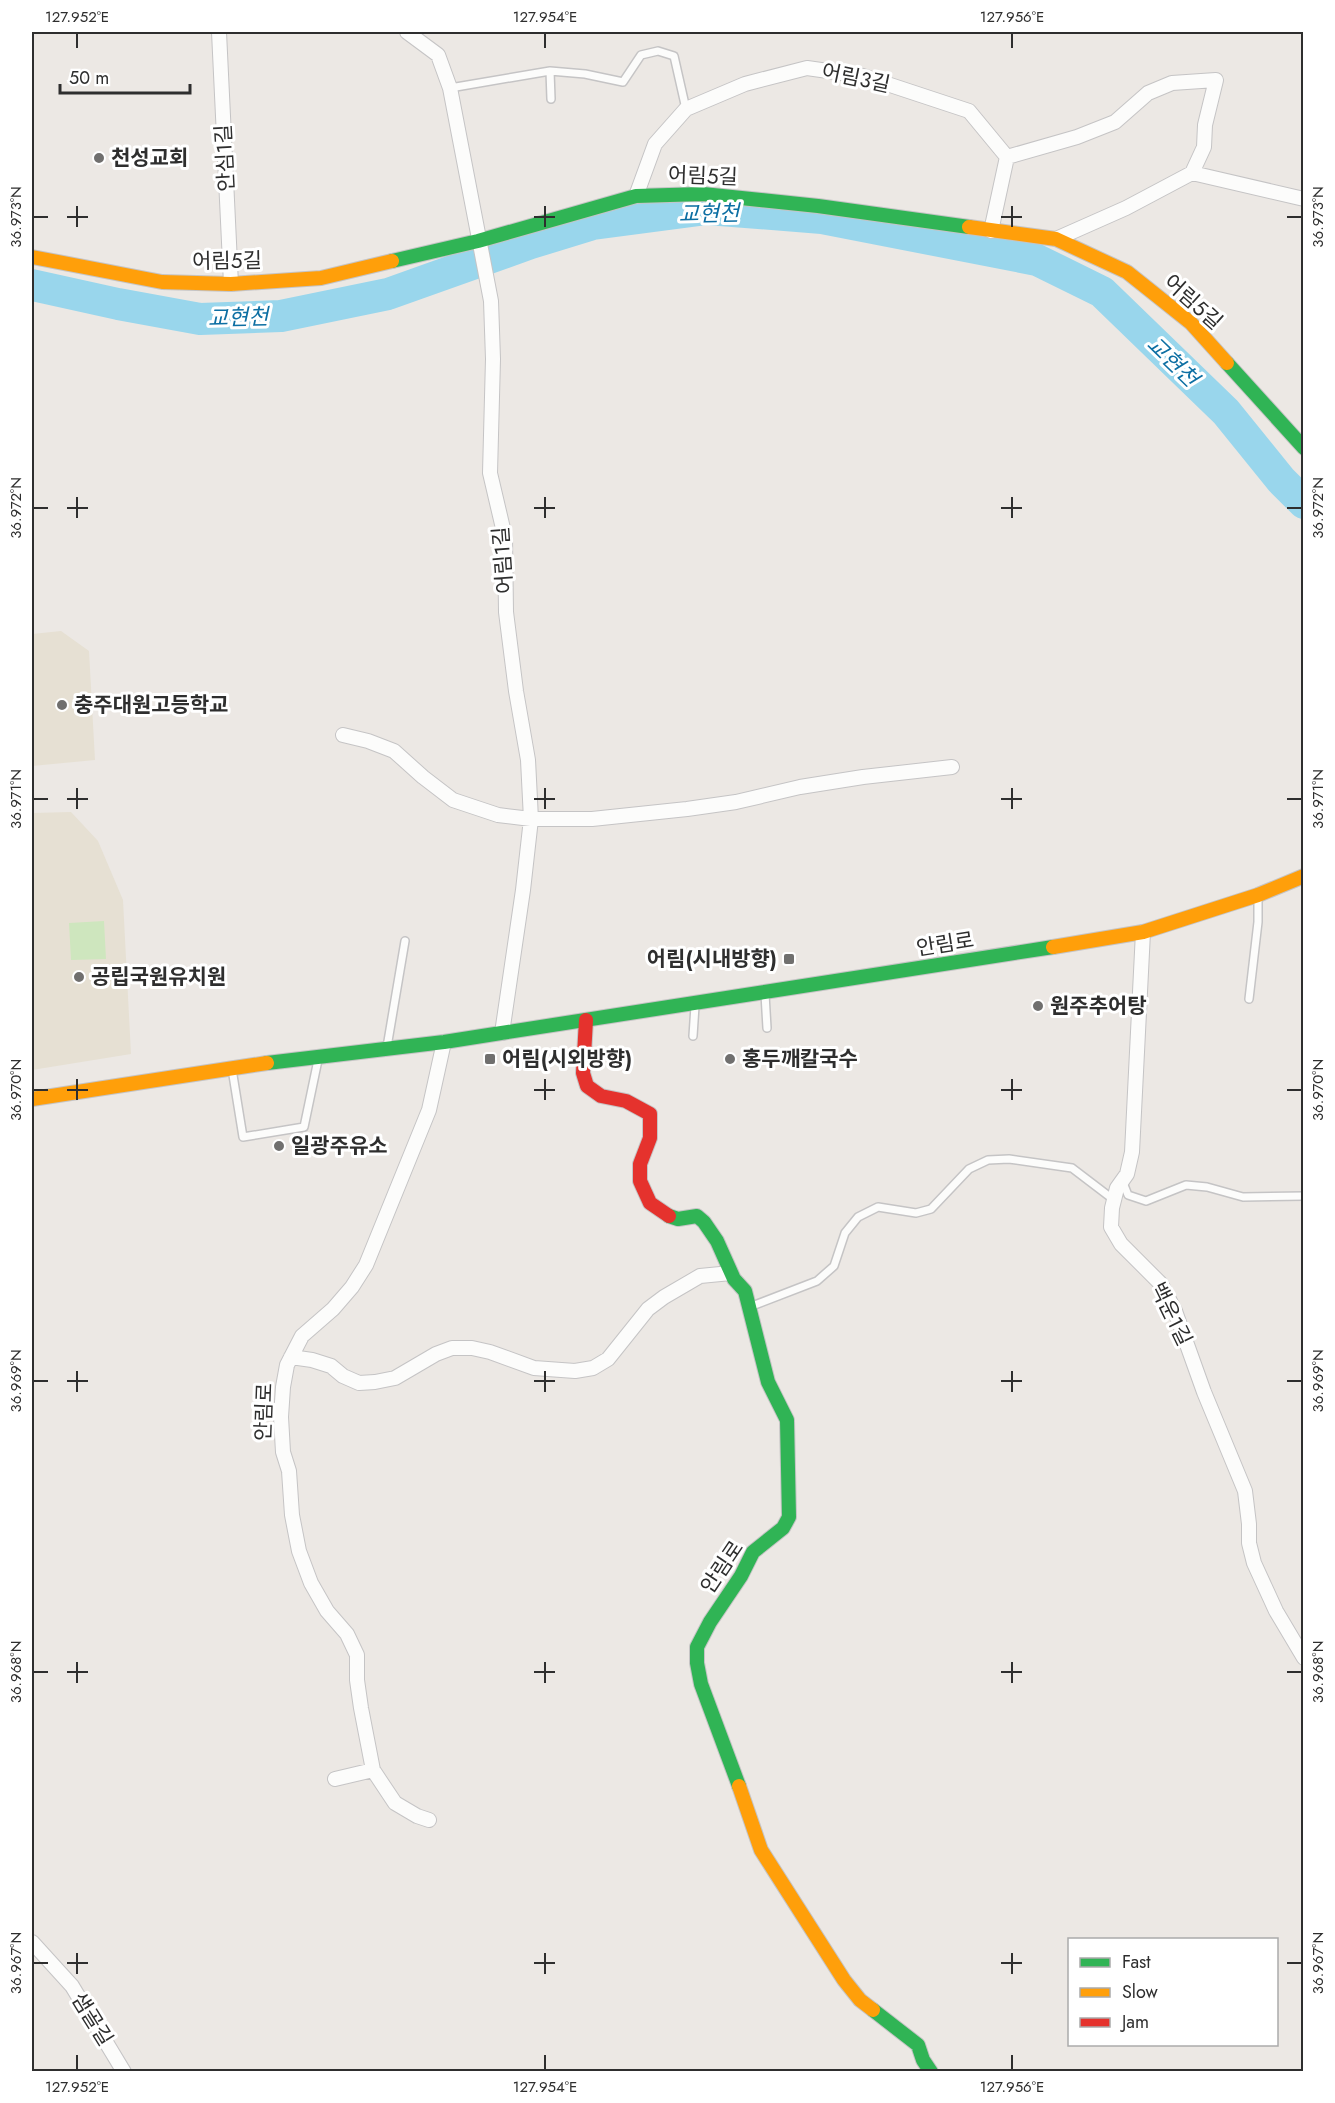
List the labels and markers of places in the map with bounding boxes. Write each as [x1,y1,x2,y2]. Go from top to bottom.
place label: 천성교회 [111,143,188,173]
marker: 천성교회 [92,151,106,165]
place label: 충주대원고등학교 [74,690,229,720]
marker: 충주대원고등학교 [55,698,69,712]
place label: 어림(시내방향) [647,944,777,974]
marker: 어림(시내방향) [782,952,796,966]
place label: 공립국원유치원 [91,962,226,992]
marker: 공립국원유치원 [72,970,86,984]
place label: 원주추어탕 [1050,991,1147,1021]
marker: 원주추어탕 [1031,999,1045,1013]
place label: 어림(시외방향) [502,1044,632,1074]
place label: 홍두깨칼국수 [742,1044,858,1074]
marker: 어림(시외방향) [483,1052,497,1066]
marker: 홍두깨칼국수 [723,1052,737,1066]
place label: 일광주유소 [291,1131,388,1161]
marker: 일광주유소 [272,1139,286,1153]

